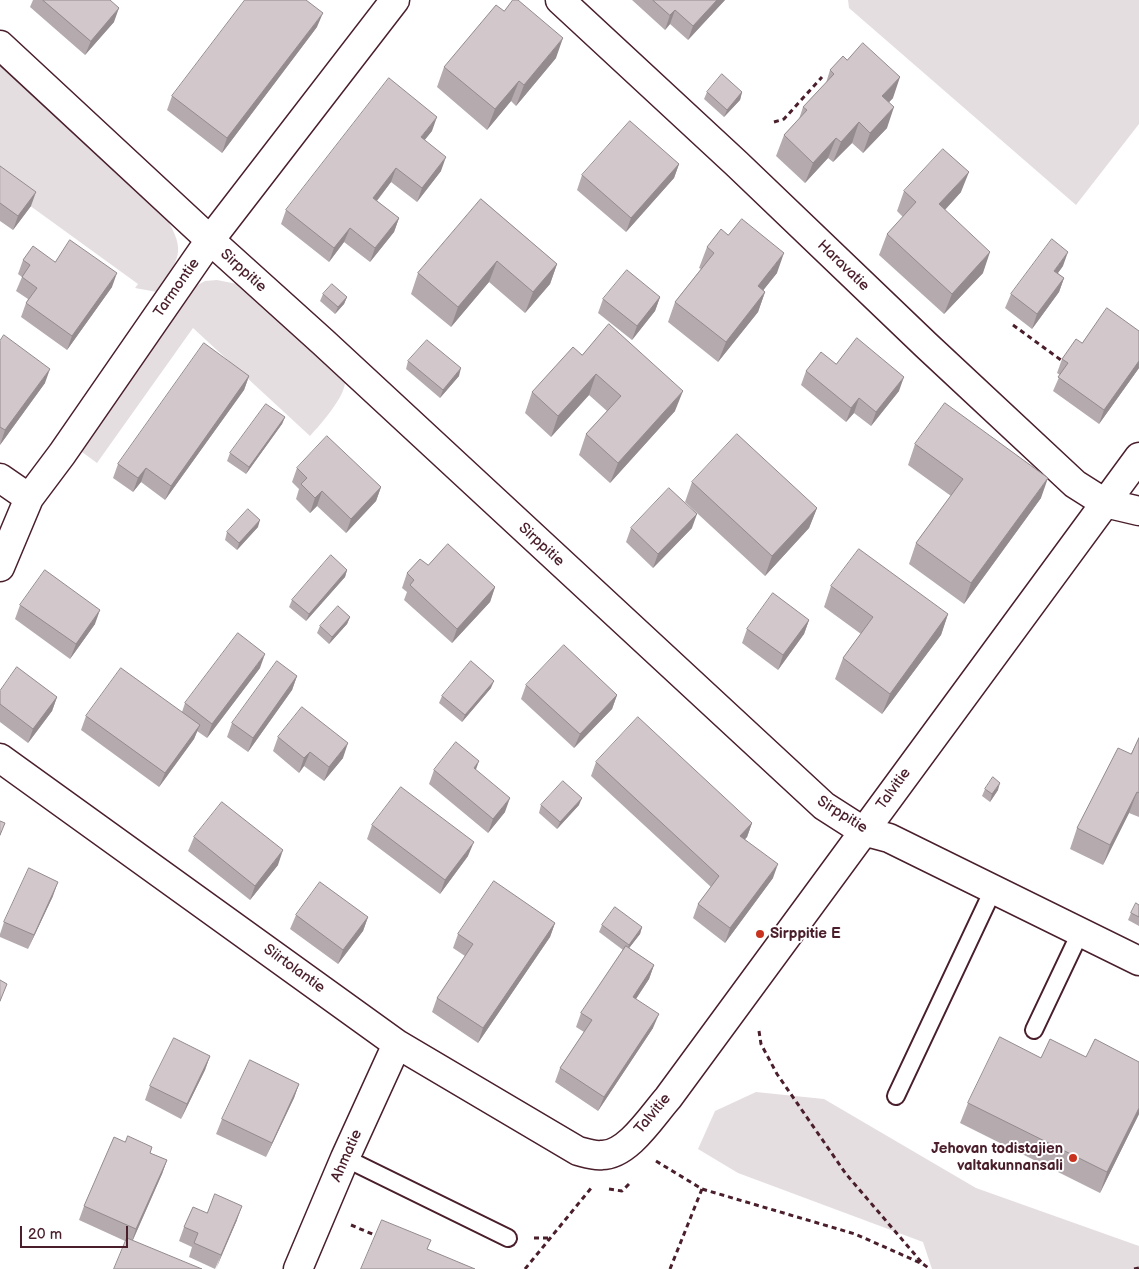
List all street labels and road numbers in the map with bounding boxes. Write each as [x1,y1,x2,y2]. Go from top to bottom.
street label: Haravatie [813,237,873,295]
street label: Sirppitie [216,246,270,296]
street label: Tarmontie [150,255,204,321]
street label: Sirppitie [514,519,568,571]
street label: Talvitie [873,765,915,813]
street label: Sirppitie [814,793,870,837]
street label: Siirtolantie [260,941,328,997]
street label: Talvitie [631,1090,675,1138]
street label: Ahmatie [328,1127,366,1185]

